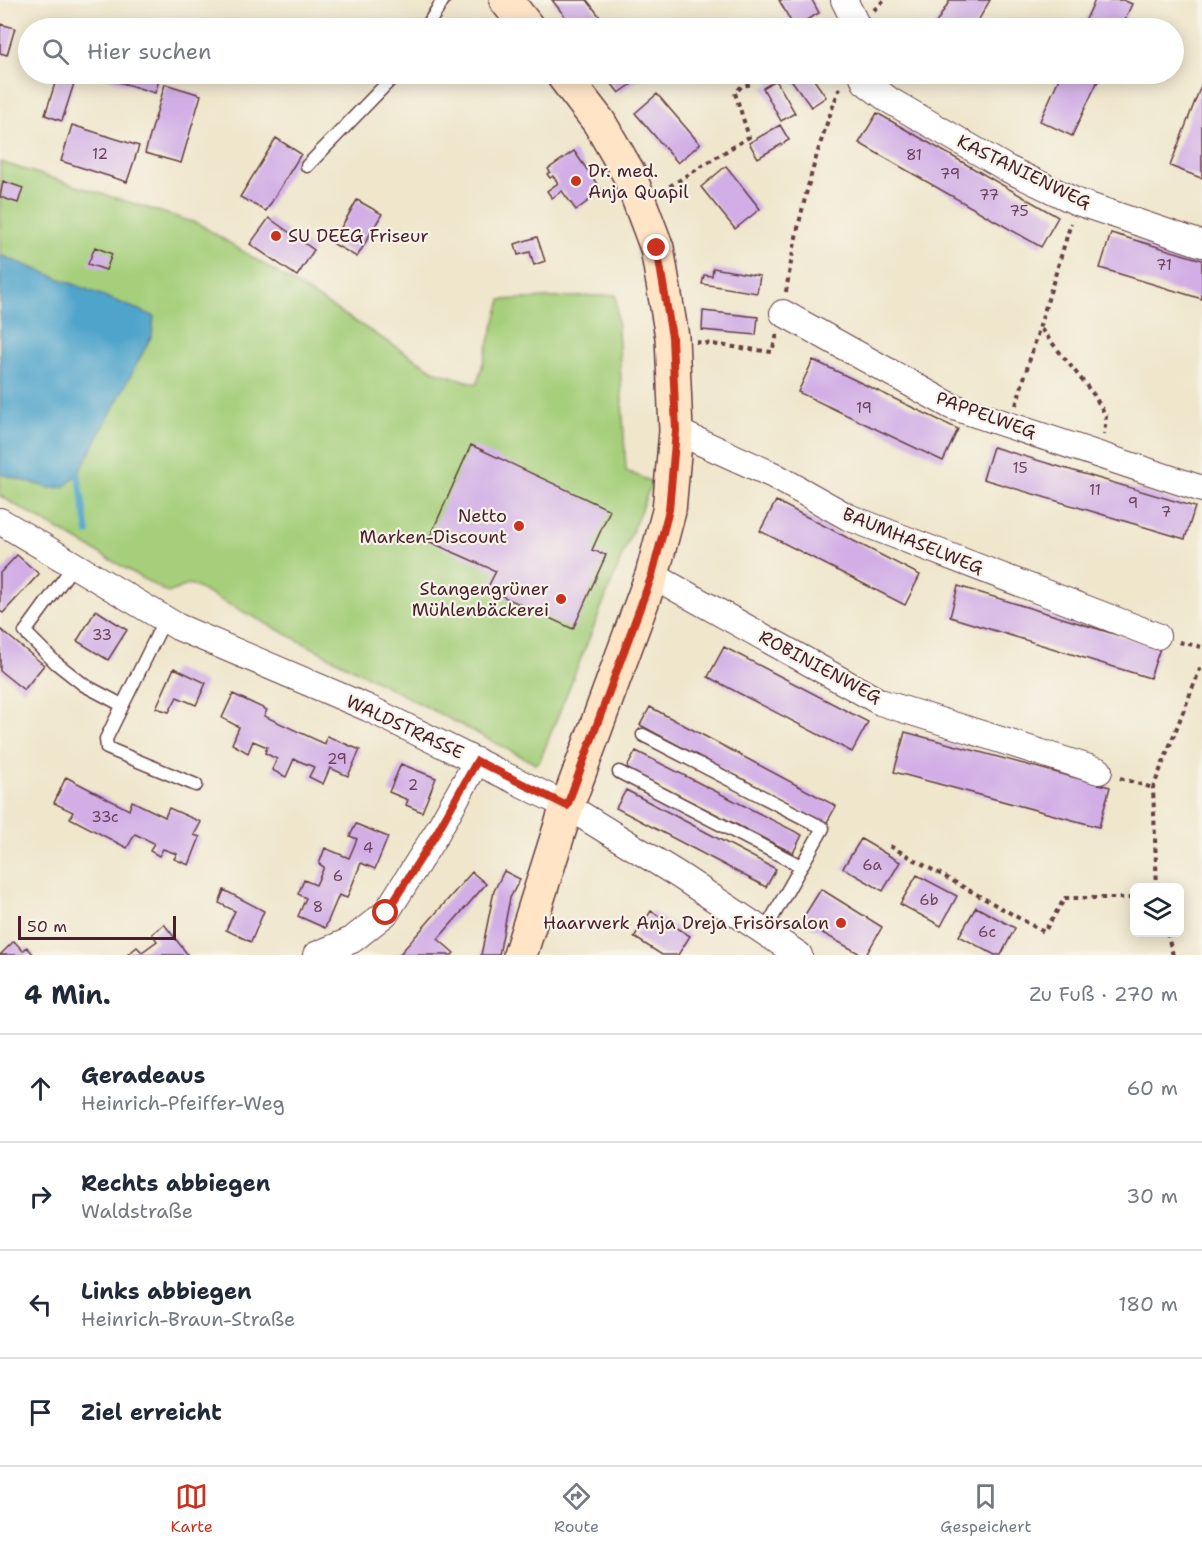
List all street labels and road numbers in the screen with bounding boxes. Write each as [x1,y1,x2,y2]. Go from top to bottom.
street label: KASTANIENWEG [953,129,1095,215]
street label: PAPPELWEG [933,386,1040,444]
street label: BAUMHASELWEG [839,502,987,580]
street label: ROBINIENWEG [755,625,886,710]
street label: WALDSTRASSE [342,689,468,765]

